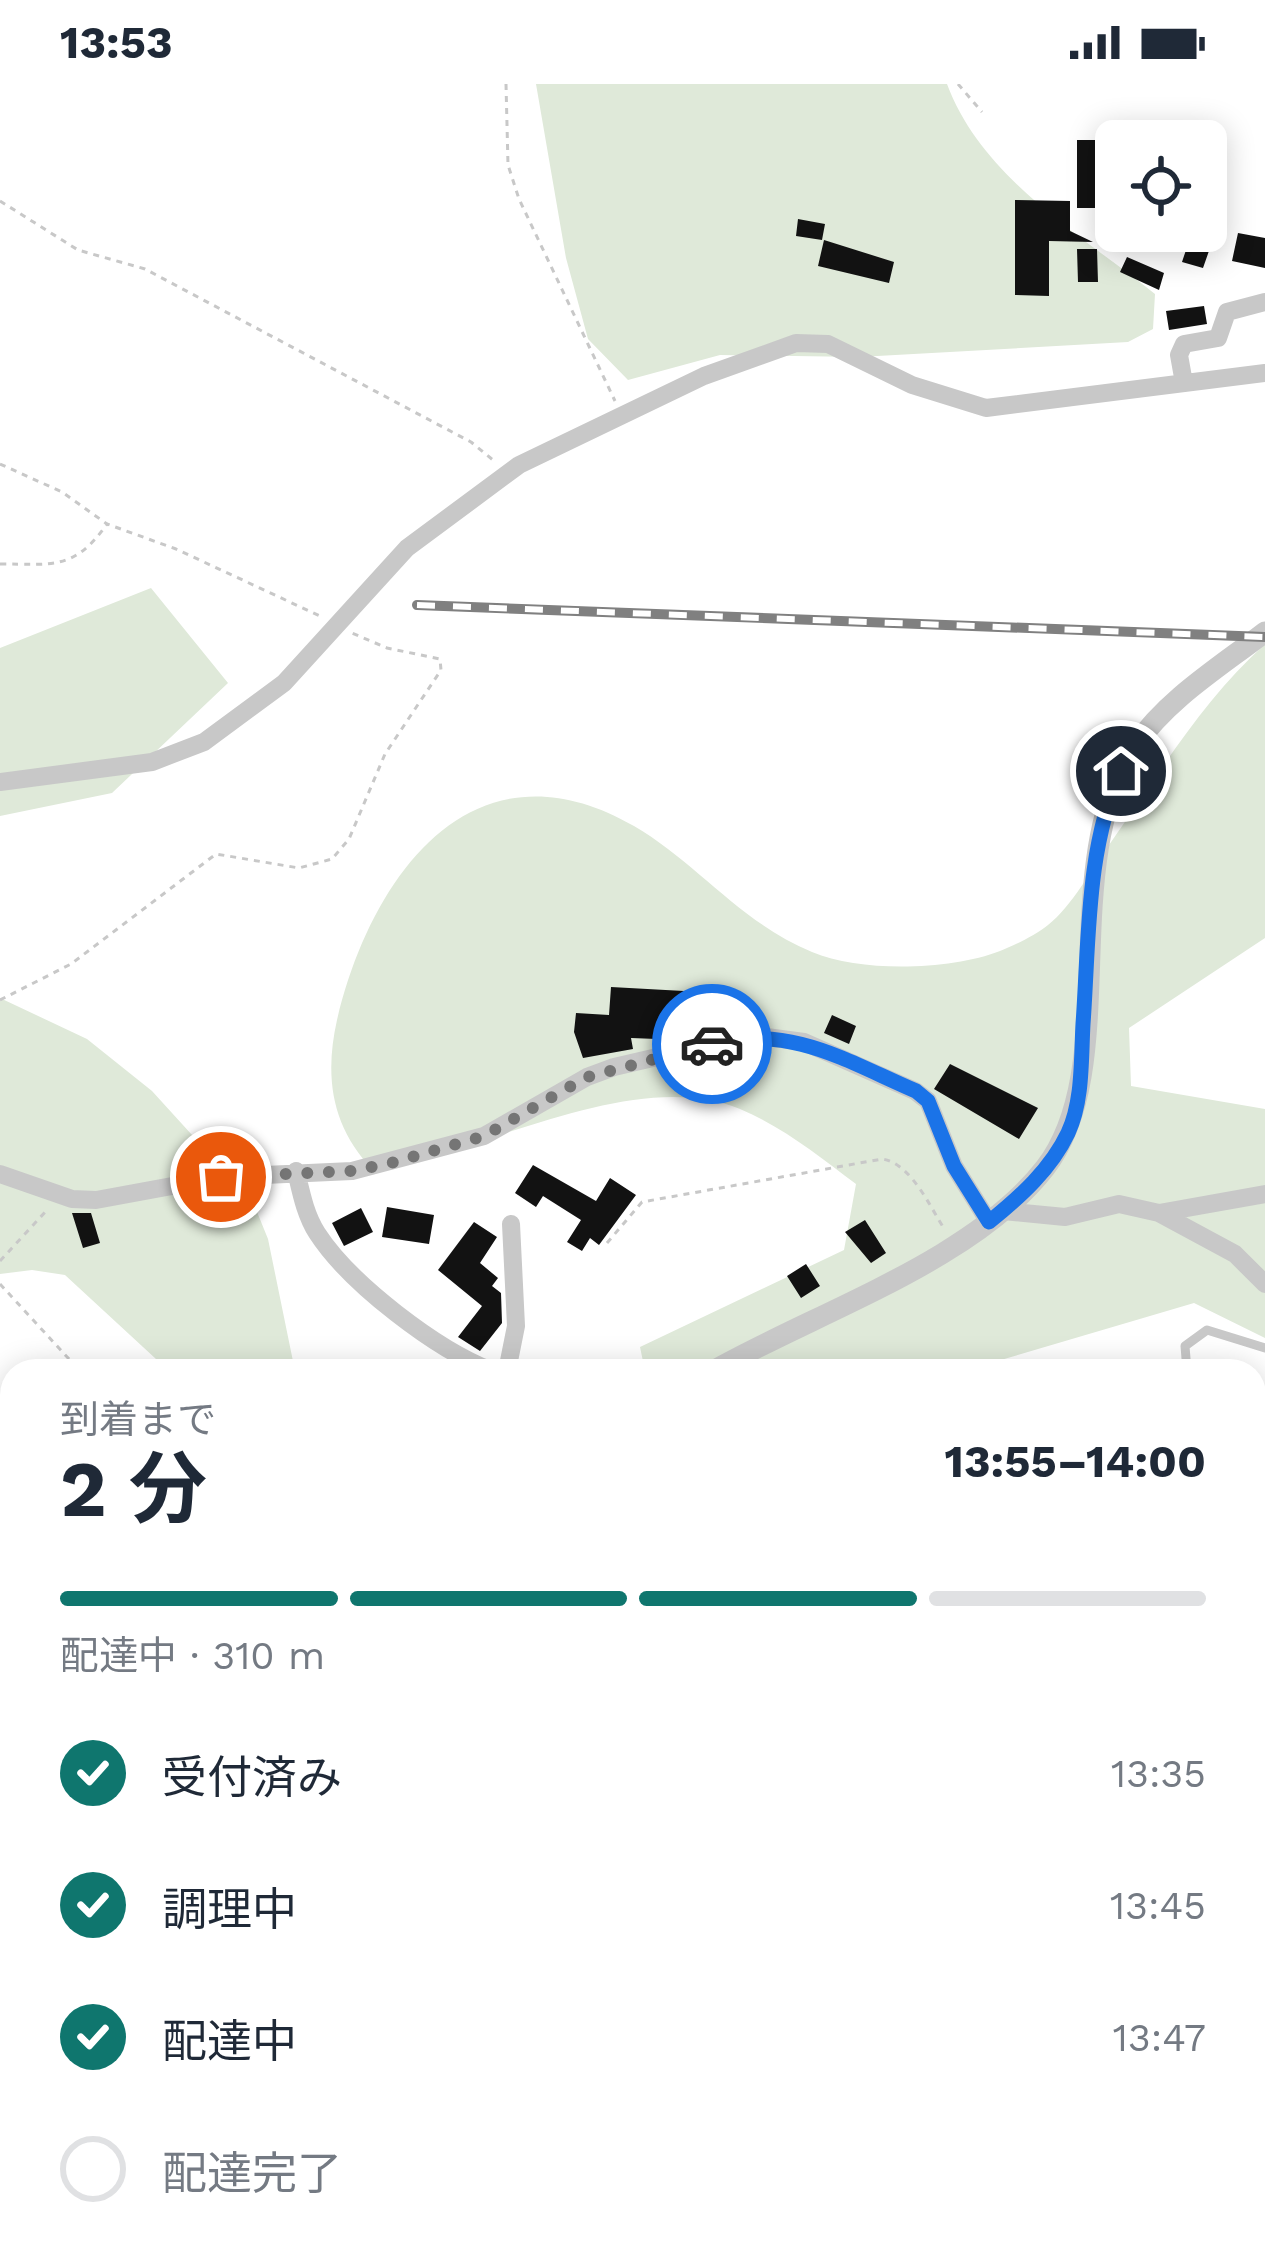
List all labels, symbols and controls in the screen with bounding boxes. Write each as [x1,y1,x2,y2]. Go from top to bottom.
text: 13:53 [60,16,173,69]
map controls [1095,120,1227,252]
button: locate [1095,120,1227,252]
pin [1070,720,1172,822]
icon: home [1088,738,1154,804]
courier [652,984,772,1104]
icon: car [679,1011,745,1077]
pin [170,1126,272,1228]
icon: bag [188,1144,254,1210]
text: 到着まで [60,1397,216,1442]
text: 13:55–14:00 [945,1435,1206,1488]
text: 2 分 [60,1443,207,1535]
text: 配達中 · 310 m [60,1633,325,1678]
icon: check [60,1740,126,1806]
text: 受付済み [162,1751,342,1804]
text: 13:35 [1111,1751,1206,1796]
icon: check [60,1872,126,1938]
text: 調理中 [162,1883,297,1936]
text: 13:45 [1110,1883,1206,1928]
icon: check [60,2004,126,2070]
text: 配達中 [162,2015,297,2068]
text: 13:47 [1113,2015,1206,2060]
text: 配達完了 [162,2147,342,2200]

